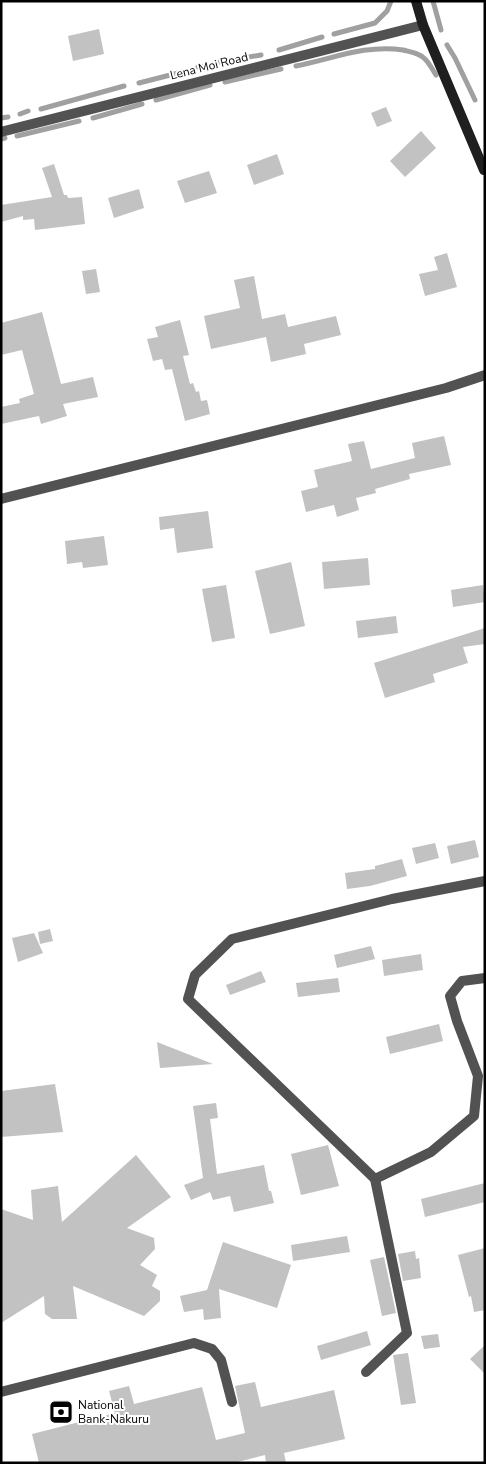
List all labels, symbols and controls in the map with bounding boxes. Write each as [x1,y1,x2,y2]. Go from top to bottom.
street label: Lena Moi Road [168,49,250,83]
place label: National Bank-Nakuru [78,1397,149,1427]
bank icon: National Bank-Nakuru [48,1399,74,1425]

